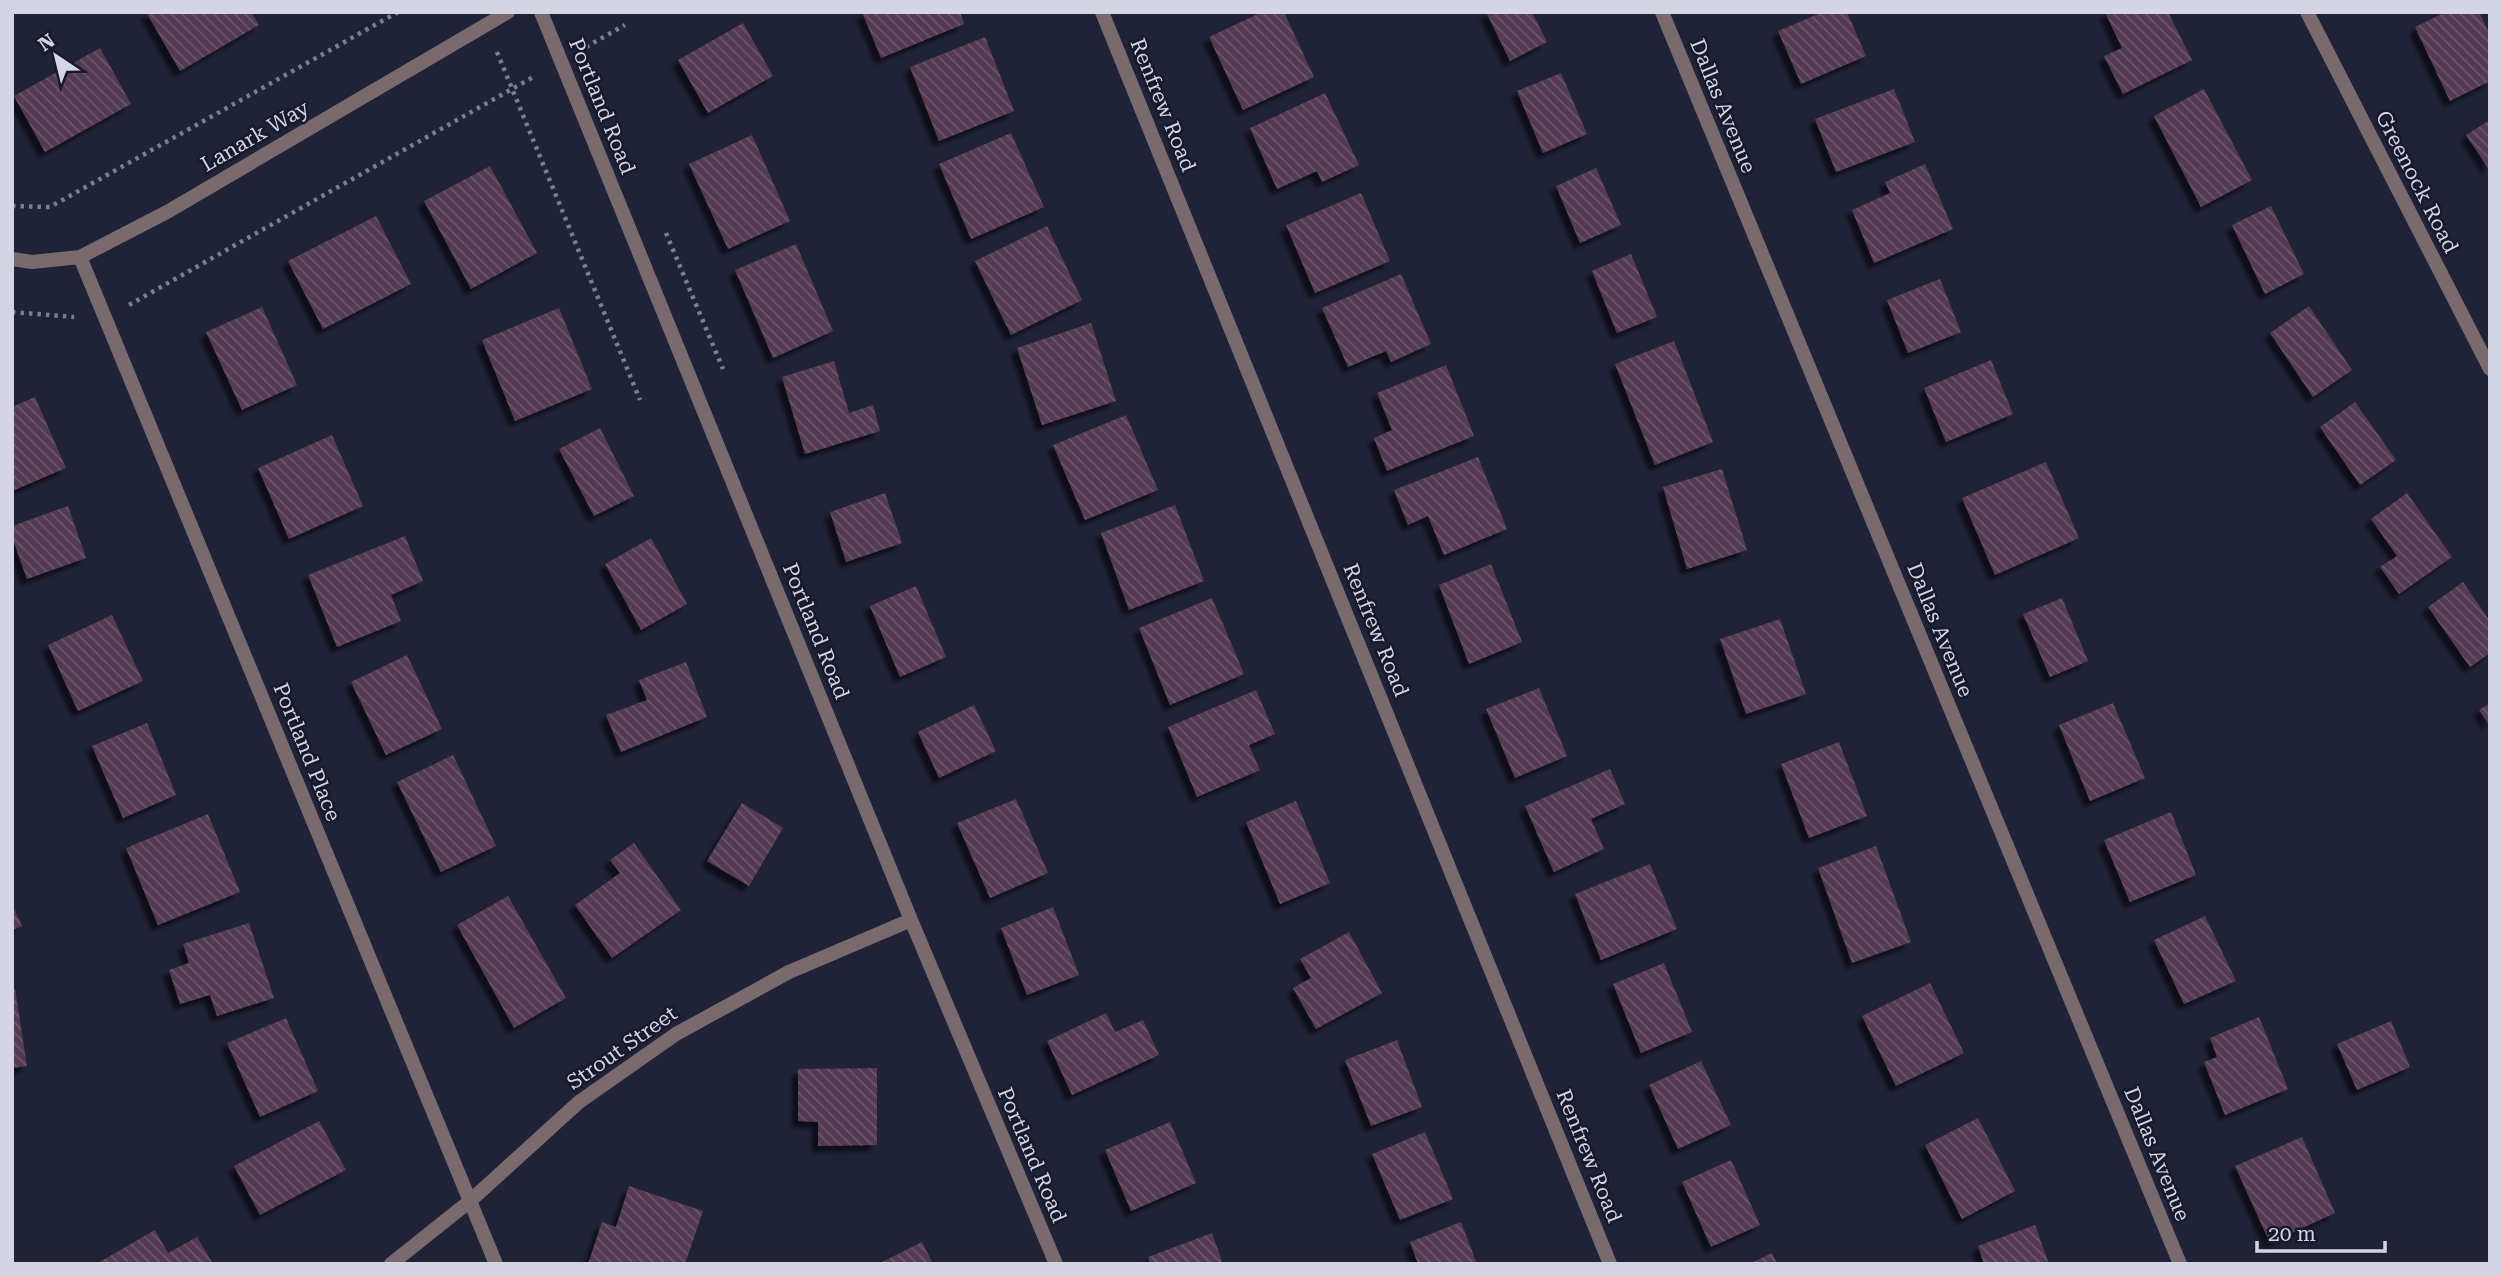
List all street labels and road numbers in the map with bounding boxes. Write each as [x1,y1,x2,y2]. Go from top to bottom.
street label: Portland Road [564,35,640,178]
street label: Renfrew Road [1125,35,1201,176]
street label: Dallas Avenue [1685,35,1761,177]
street label: Lanark Way [197,95,314,177]
street label: Greenock Road [2371,107,2463,258]
street label: Dallas Avenue [1902,559,1978,701]
street label: Portland Road [778,560,854,703]
street label: Renfrew Road [1338,560,1414,701]
street label: Portland Place [268,679,346,825]
street label: Strout Street [562,1001,682,1095]
street label: Dallas Avenue [2119,1083,2195,1225]
street label: Portland Road [993,1084,1071,1227]
street label: Renfrew Road [1551,1086,1627,1227]

